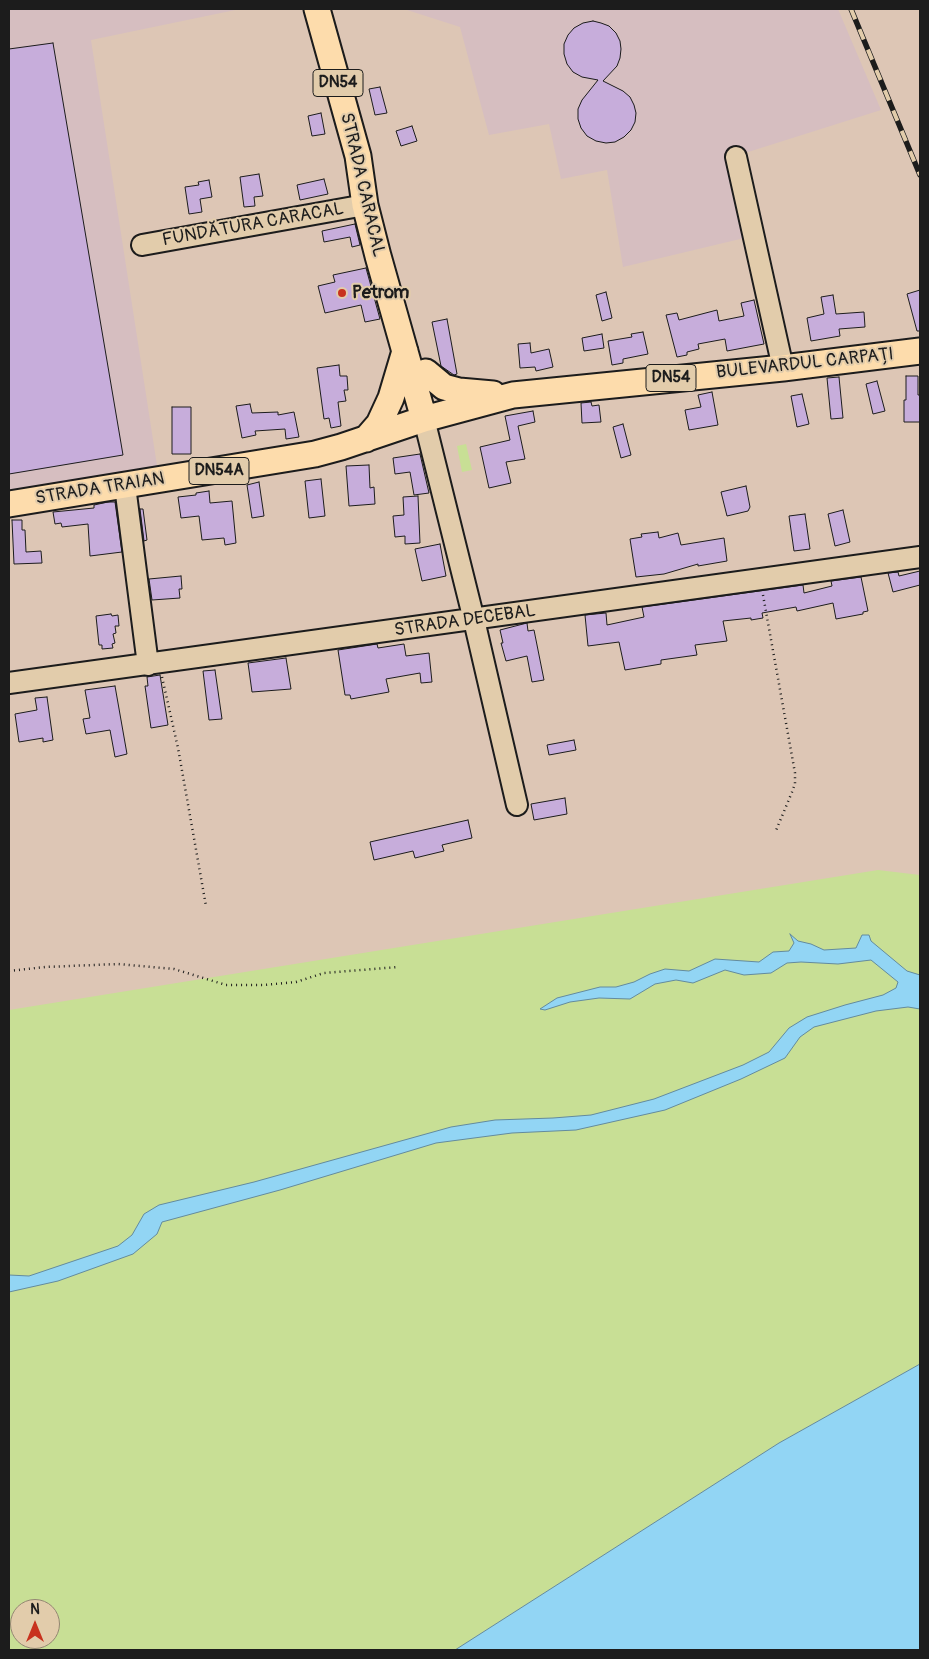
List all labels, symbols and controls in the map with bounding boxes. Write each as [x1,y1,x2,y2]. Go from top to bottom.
road number: DN54 [313,70,363,96]
street label: STRADA CARACAL [335,111,389,259]
street label: FUNDĂTURA CARACAL [160,198,346,252]
place label: Petrom [352,282,409,304]
marker: Petrom [336,287,348,299]
street label: BULEVARDUL CARPAȚI [715,344,895,384]
road number: DN54 [646,364,696,392]
road number: DN54A [189,458,249,484]
street label: STRADA TRAIAN [34,468,166,510]
street label: STRADA DECEBAL [393,600,537,642]
north arrow [10,1599,60,1649]
text: N [30,1601,40,1618]

